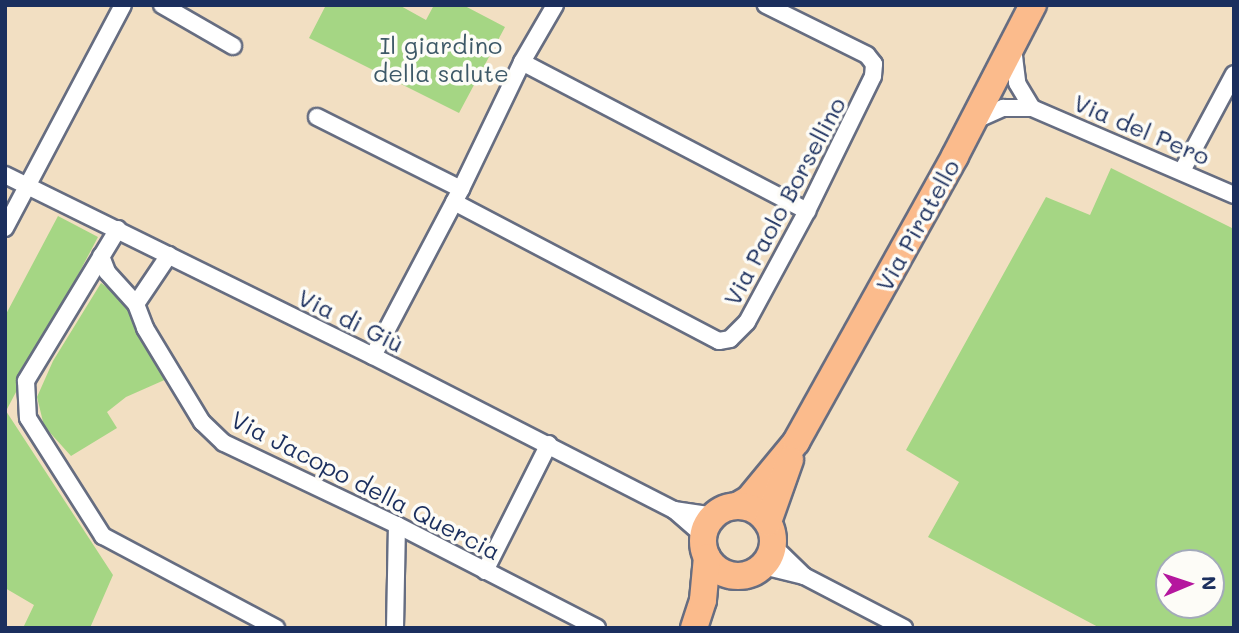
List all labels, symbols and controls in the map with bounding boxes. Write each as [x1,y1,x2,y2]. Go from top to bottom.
park label: Il giardino della salute [373,31,509,87]
street label: Via del Pero [1070,87,1214,171]
street label: Via Paolo Borsellino [717,92,851,310]
street label: Via Piratello [869,154,965,296]
street label: Via di Giù [293,282,409,358]
street label: Via Jacopo della Quercia [226,404,506,566]
north arrow [1155,549,1225,619]
text: N [1197,576,1222,591]

